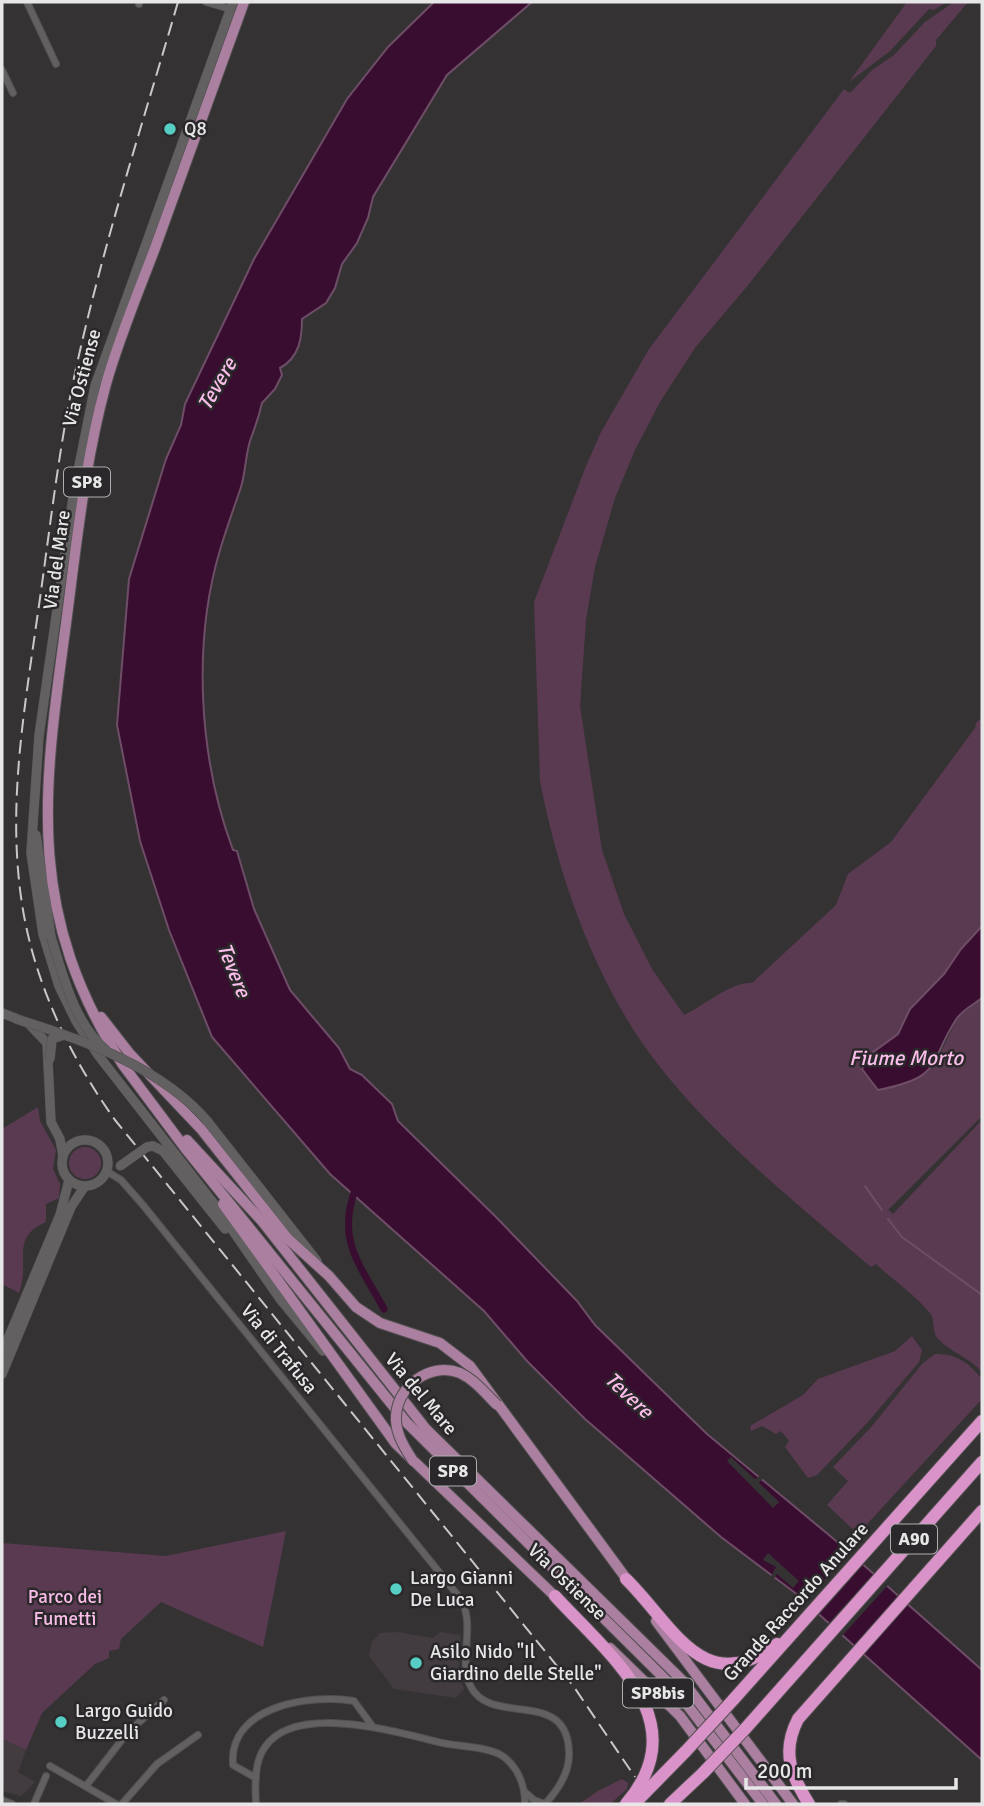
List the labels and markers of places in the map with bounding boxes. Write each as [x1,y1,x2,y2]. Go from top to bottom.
place label: Q8 [184,117,207,141]
marker: Q8 [162,121,178,137]
place label: Largo Gianni De Luca [410,1566,513,1612]
marker: Largo Gianni De Luca [388,1581,404,1597]
place label: Asilo Nido "Il Giardino delle Stelle" [430,1640,602,1686]
marker: Asilo Nido "Il Giardino delle Stelle" [408,1655,424,1671]
place label: Largo Guido Buzzelli [75,1699,173,1745]
marker: Largo Guido Buzzelli [53,1714,69,1730]

